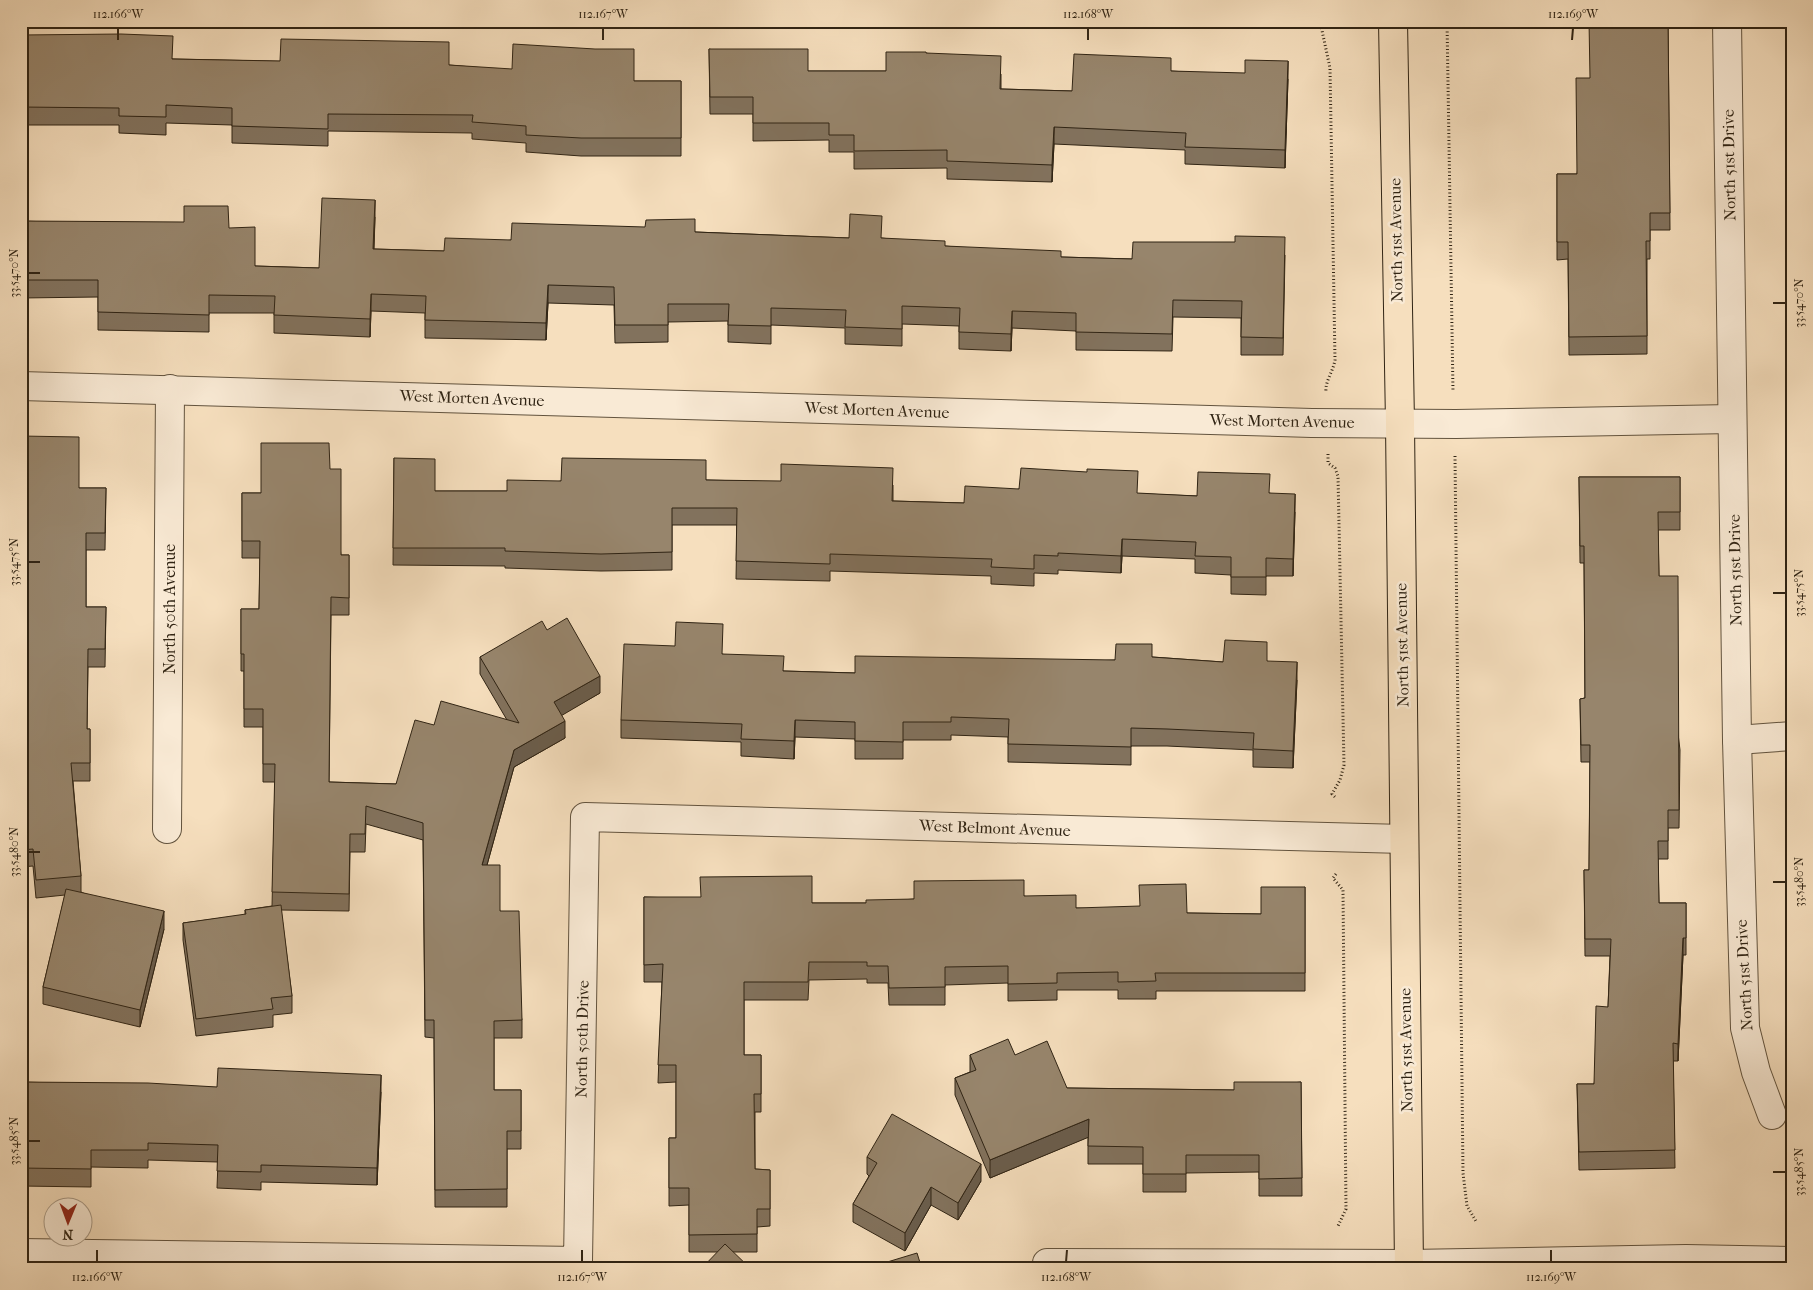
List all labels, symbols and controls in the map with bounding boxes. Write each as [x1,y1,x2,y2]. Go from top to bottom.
text: 112.166°W [93,7,144,21]
text: 112.167°W [578,7,629,21]
text: 112.168°W [1063,7,1114,21]
text: 112.169°W [1548,7,1599,21]
street label: North 51st Drive [1719,109,1739,221]
street label: North 51st Avenue [1385,178,1407,302]
text: 33.5470°N [7,248,21,298]
text: 33.5470°N [1792,278,1806,328]
street label: West Morten Avenue [398,386,545,410]
street label: West Morten Avenue [803,398,950,422]
street label: West Morten Avenue [1208,410,1355,432]
street label: North 51st Drive [1725,514,1745,626]
text: 33.5475°N [7,538,21,586]
street label: North 50th Avenue [160,544,179,674]
text: 33.5475°N [1792,569,1806,617]
street label: North 51st Avenue [1391,583,1413,707]
street label: West Belmont Avenue [918,816,1071,840]
text: 33.5480°N [7,827,21,877]
text: 33.5480°N [1792,857,1806,907]
street label: North 51st Drive [1732,919,1756,1031]
street label: North 50th Drive [571,980,593,1098]
street label: North 51st Avenue [1395,988,1417,1112]
text: 33.5485°N [7,1117,21,1165]
text: 33.5485°N [1792,1148,1806,1196]
north arrow [42,1198,92,1248]
text: N [62,1226,73,1243]
text: 112.166°W [72,1270,123,1284]
text: 112.167°W [557,1270,608,1284]
text: 112.168°W [1041,1270,1092,1284]
text: 112.169°W [1526,1270,1577,1284]

